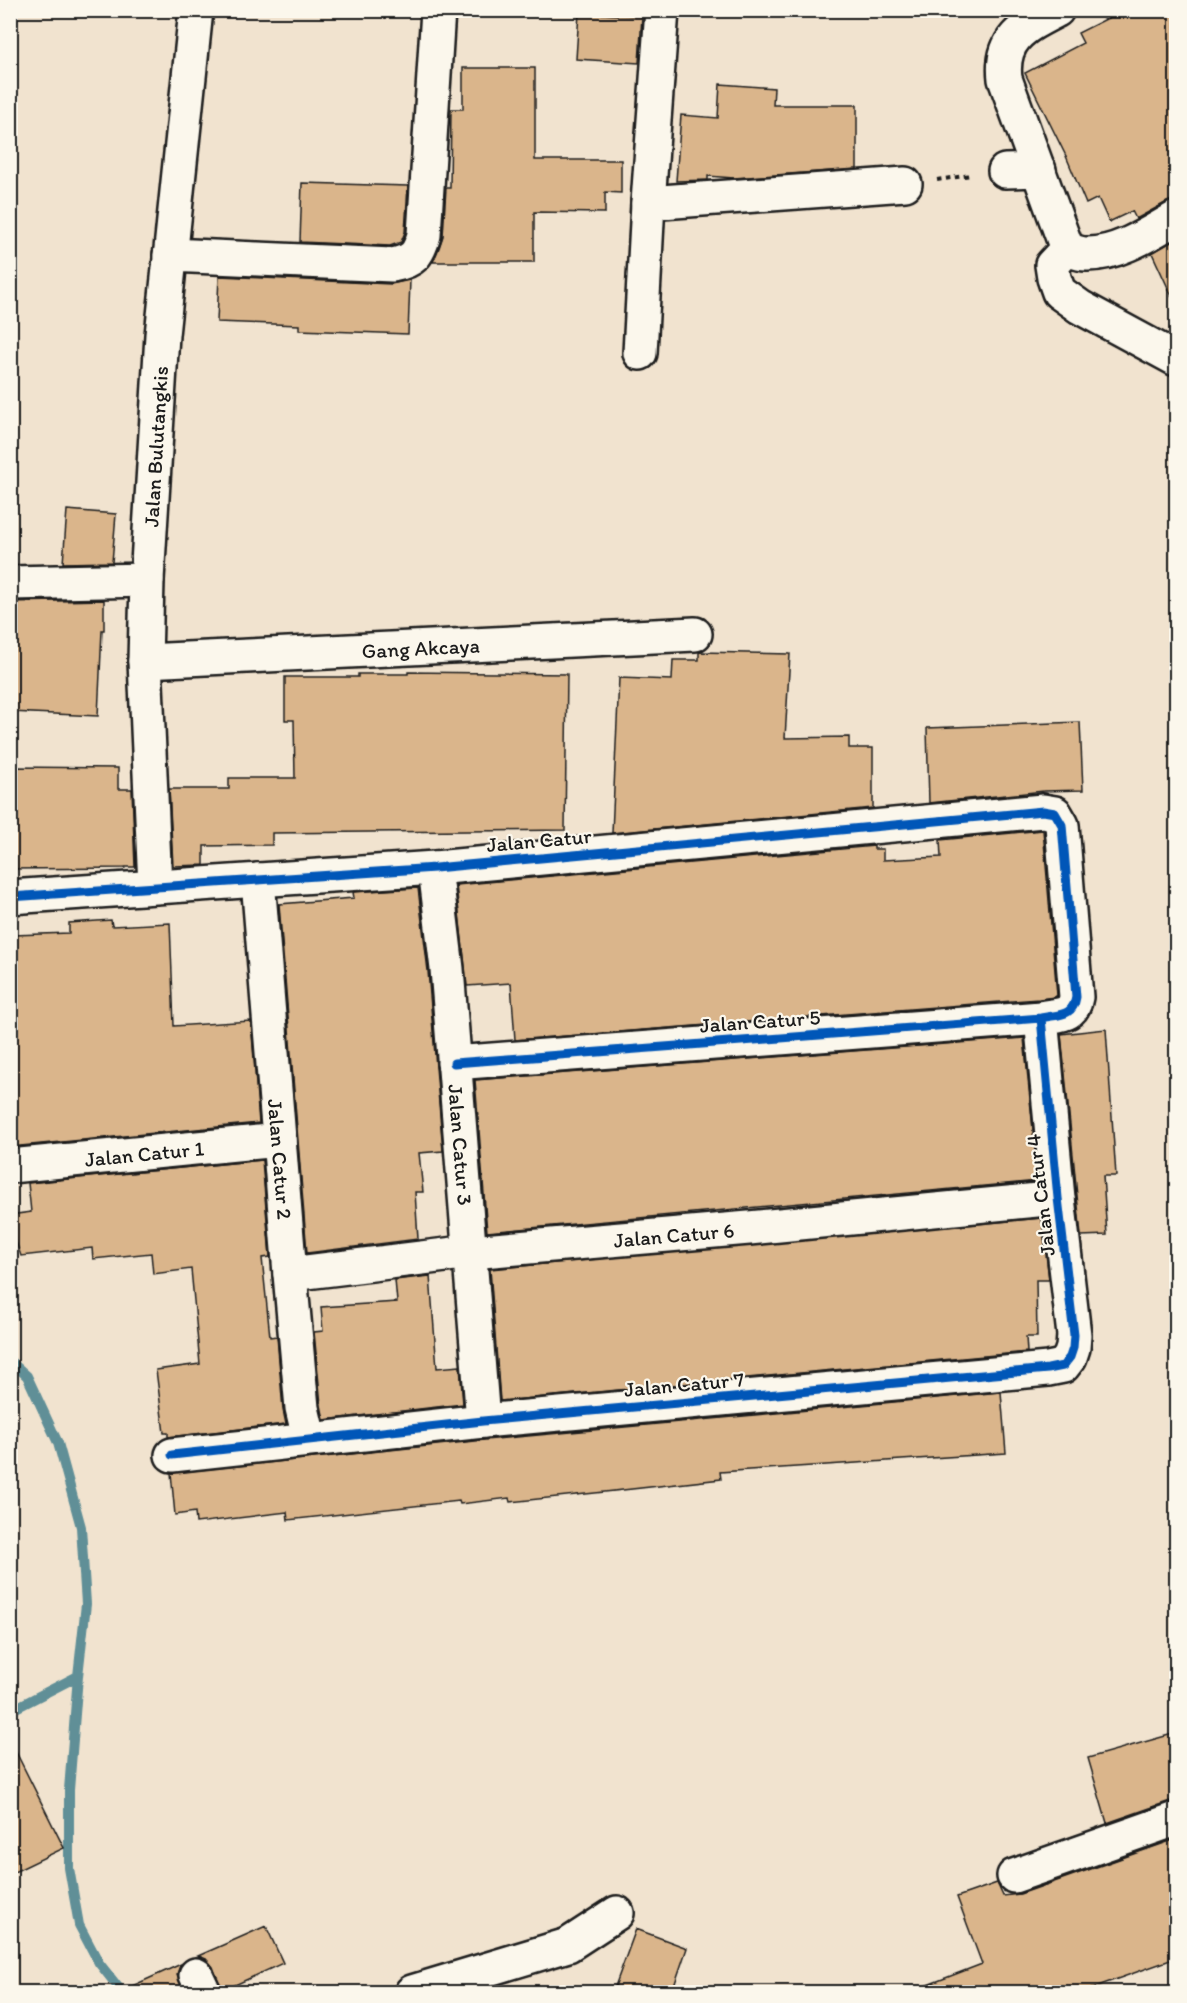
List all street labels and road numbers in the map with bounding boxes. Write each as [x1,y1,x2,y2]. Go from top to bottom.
street label: Jalan Bulutangkis [138,365,173,528]
street label: Gang Akcaya [361,632,480,663]
street label: Jalan Catur [486,823,593,857]
street label: Jalan Catur 5 [699,1004,821,1038]
street label: Jalan Catur 3 [444,1083,478,1206]
street label: Jalan Catur 2 [263,1098,298,1220]
street label: Jalan Catur 4 [1020,1132,1060,1257]
street label: Jalan Catur 1 [84,1135,205,1171]
street label: Jalan Catur 6 [612,1217,735,1252]
street label: Jalan Catur 7 [623,1366,745,1402]

